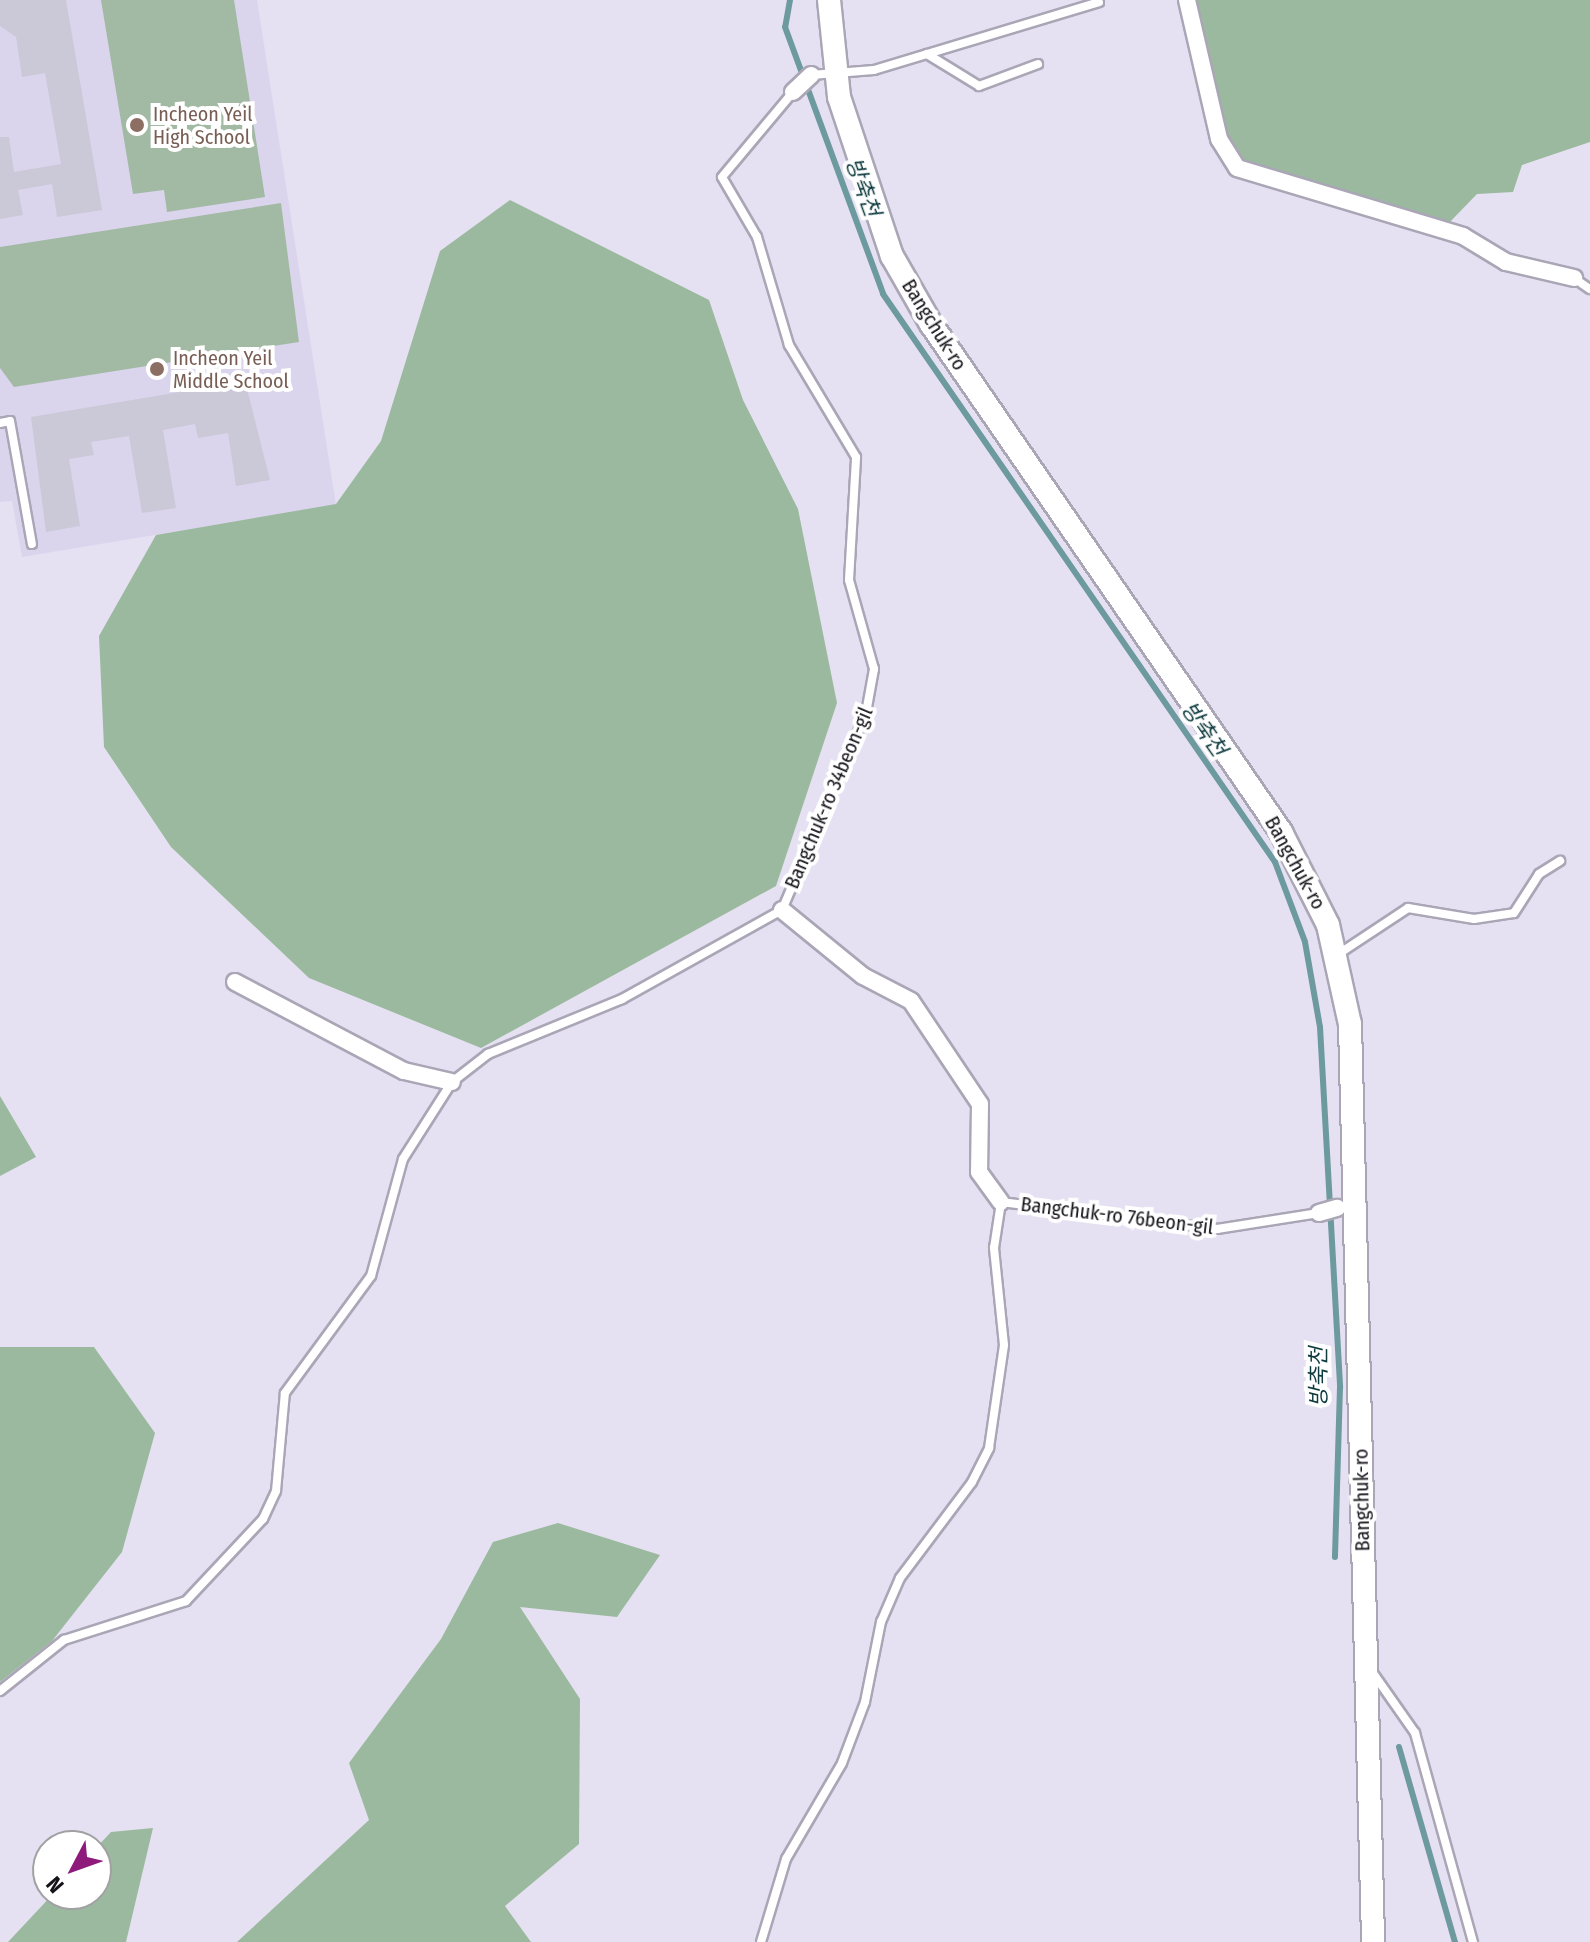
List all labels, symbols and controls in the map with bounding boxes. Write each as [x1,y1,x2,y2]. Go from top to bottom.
place label: Incheon Yeil High School [153,102,252,149]
marker: Incheon Yeil High School [128,116,146,134]
water label: 방축천 [840,154,886,220]
street label: Bangchuk-ro [897,275,971,375]
place label: Incheon Yeil Middle School [173,346,289,393]
marker: Incheon Yeil Middle School [148,360,166,378]
water label: 방축천 [1176,697,1232,761]
street label: Bangchuk-ro 34beon-gil [780,704,878,892]
street label: Bangchuk-ro [1260,812,1330,914]
street label: Bangchuk-ro 76beon-gil [1019,1192,1215,1240]
water label: 방축천 [1306,1347,1332,1407]
street label: Bangchuk-ro [1349,1448,1375,1552]
north arrow [32,1830,112,1910]
text: N [41,1871,70,1899]

